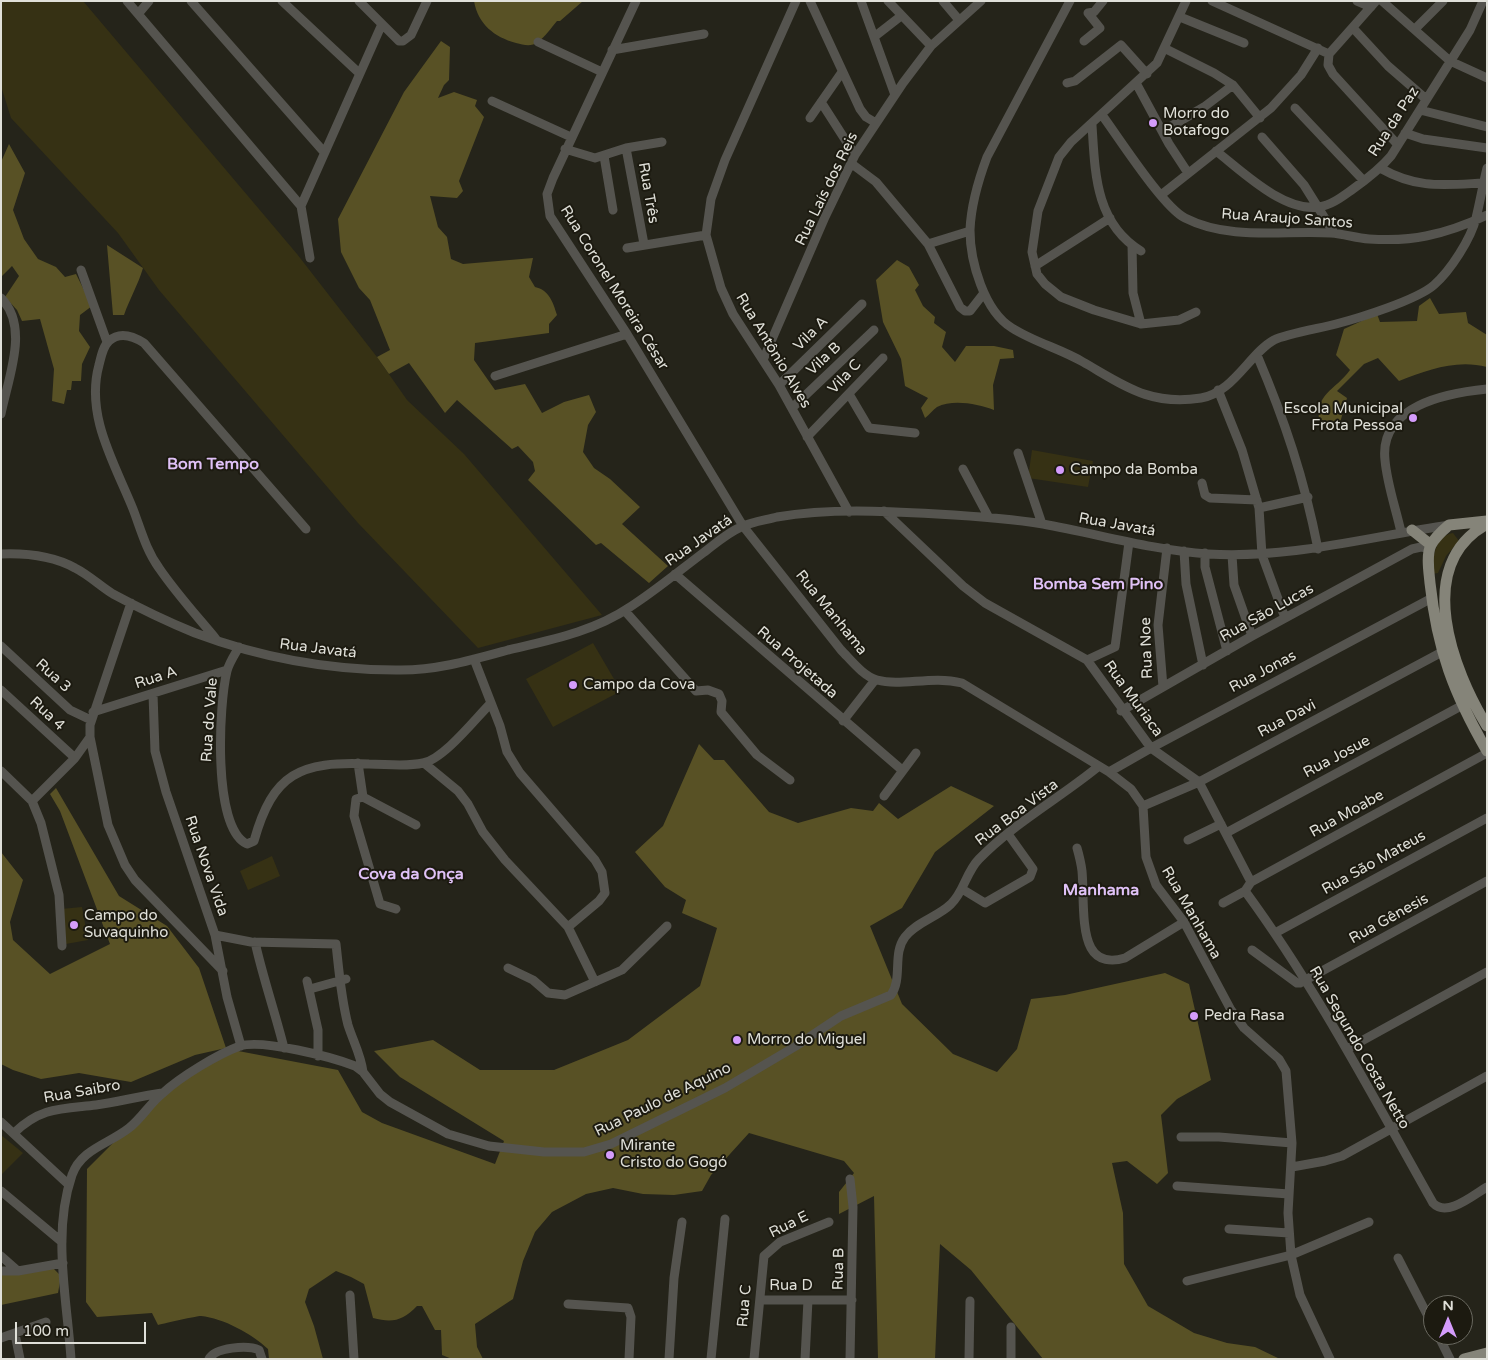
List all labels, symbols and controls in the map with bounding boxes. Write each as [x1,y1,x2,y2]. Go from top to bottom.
street label: Rua da Paz [1365,84,1423,160]
place label: Morro do Botafogo [1163,105,1229,140]
marker: Morro do Botafogo [1147,117,1159,129]
street label: Rua Laís dos Reis [792,129,862,249]
street label: Rua Três [634,161,662,225]
street label: Rua Coronel Moreira César [556,202,672,374]
street label: Rua Araujo Santos [1221,205,1353,233]
street label: Rua Antônio Alves [731,290,815,412]
street label: Vila A [790,313,832,355]
street label: Vila B [803,339,845,379]
street label: Vila C [825,356,865,398]
place label: Escola Municipal Frota Pessoa [1284,400,1403,435]
marker: Escola Municipal Frota Pessoa [1407,412,1419,424]
district label: Bom Tempo [167,455,259,475]
place label: Campo da Bomba [1070,461,1198,479]
marker: Campo da Bomba [1054,464,1066,476]
street label: Rua Javatá [1077,509,1157,541]
street label: Rua Javatá [662,511,736,571]
street label: Rua Manhama [791,567,871,659]
district label: Bomba Sem Pino [1033,575,1163,595]
street label: Rua São Lucas [1217,580,1317,646]
street label: Rua Noe [1137,617,1157,679]
street label: Rua Projetada [753,623,841,703]
street label: Rua Javatá [278,635,358,663]
street label: Rua Jonas [1227,647,1299,697]
street label: Rua 3 [32,655,74,697]
street label: Rua Muriaca [1099,657,1167,741]
street label: Rua A [133,663,179,693]
place label: Campo da Cova [583,676,695,694]
street label: Rua do Vale [198,677,222,763]
marker: Campo da Cova [567,679,579,691]
street label: Rua 4 [26,693,68,735]
street label: Rua Davi [1255,696,1319,742]
street label: Rua Josue [1301,732,1373,782]
street label: Rua Boa Vista [972,776,1062,850]
street label: Rua Moabe [1307,786,1387,842]
street label: Rua Nova Vida [180,813,232,919]
street label: Rua São Mateus [1319,827,1429,899]
street label: Rua Manhama [1157,863,1225,963]
district label: Cova da Onça [358,865,464,885]
district label: Manhama [1063,881,1139,901]
street label: Rua Gênesis [1346,890,1432,948]
place label: Campo do Suvaquinho [84,907,168,942]
marker: Campo do Suvaquinho [68,919,80,931]
street label: Rua Segundo Costa Netto [1305,963,1413,1133]
place label: Pedra Rasa [1204,1007,1285,1025]
marker: Pedra Rasa [1188,1010,1200,1022]
place label: Morro do Miguel [747,1031,866,1049]
marker: Morro do Miguel [731,1034,743,1046]
street label: Rua Paulo de Aquino [592,1059,734,1141]
street label: Rua Saibro [42,1076,122,1108]
place label: Mirante Cristo do Gogó [620,1137,727,1172]
marker: Mirante Cristo do Gogó [604,1149,616,1161]
street label: Rua E [766,1208,812,1242]
street label: Rua B [830,1248,848,1290]
street label: Rua D [769,1277,813,1295]
street label: Rua C [734,1284,756,1328]
north arrow [1423,1295,1473,1345]
text: N [1442,1297,1454,1314]
scale bar [18,1312,149,1344]
text: 100 m [23,1322,69,1340]

